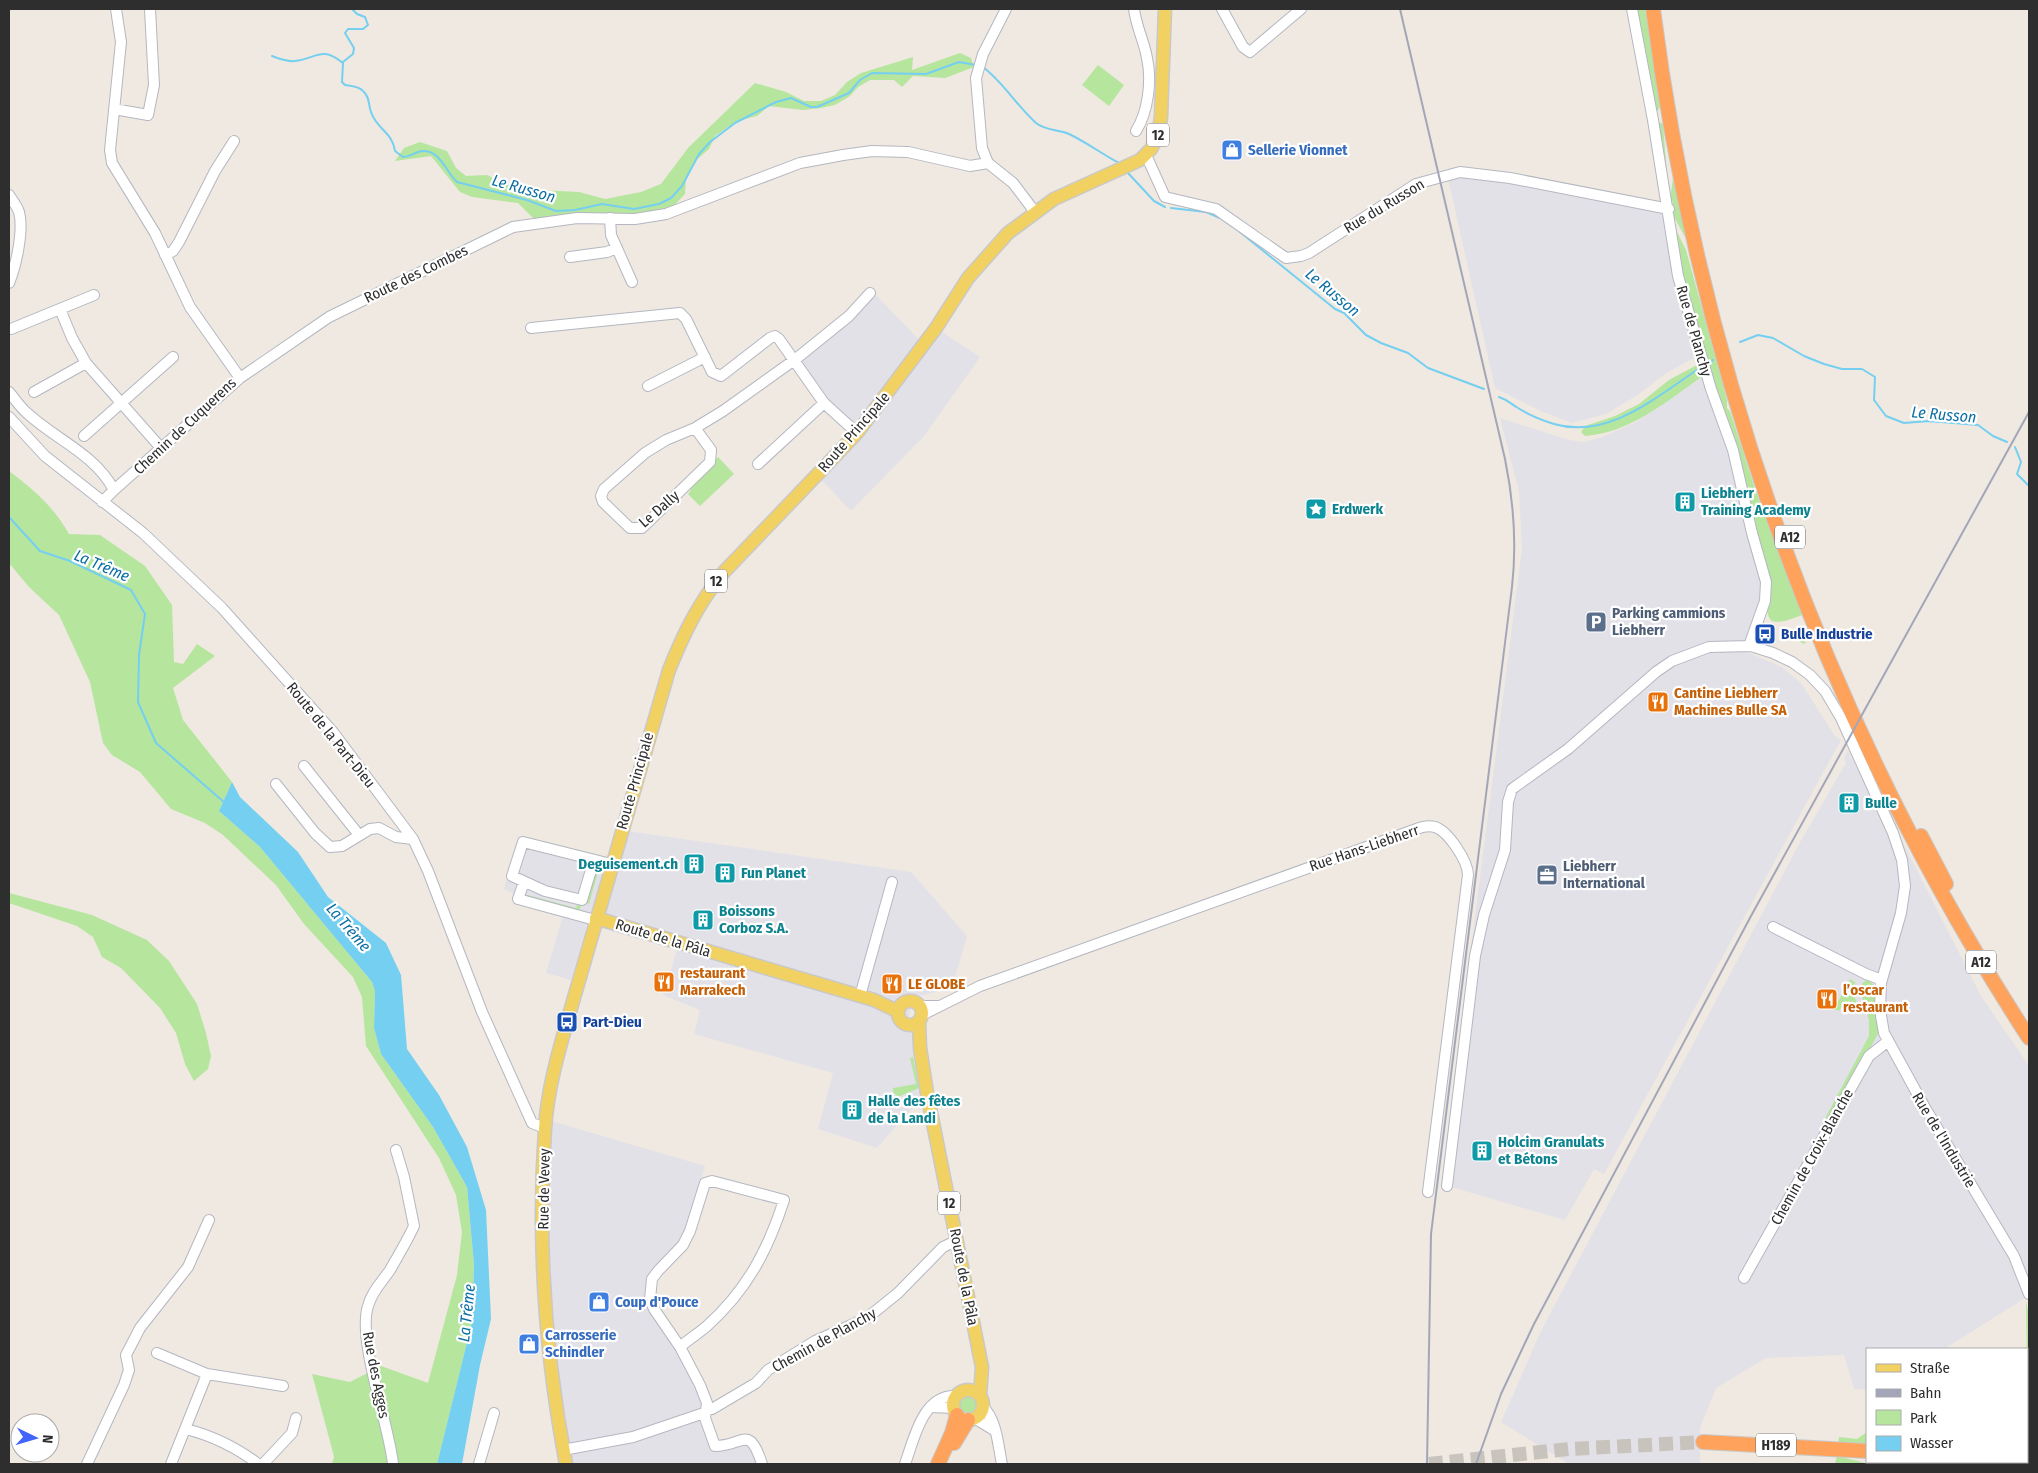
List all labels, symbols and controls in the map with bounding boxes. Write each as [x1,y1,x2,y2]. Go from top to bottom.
road number: 12 [1147,124,1169,146]
shop icon: Sellerie Vionnet [1220,138,1244,162]
place label: Sellerie Vionnet [1248,141,1348,159]
water label: Le Russon [490,170,558,207]
street label: Rue du Russon [1340,175,1428,237]
street label: Route des Combes [361,241,471,307]
water label: Le Russon [1302,264,1364,321]
street label: Rue de Planchy [1672,283,1716,379]
street label: Chemin de Cuquerens [130,374,240,478]
street label: Route Principale [814,388,894,476]
water label: Le Russon [1911,402,1977,427]
place label: Liebherr Training Academy [1701,484,1812,519]
street label: Le Dally [635,486,683,531]
building icon: Liebherr Training Academy [1673,490,1697,514]
place icon: Erdwerk [1304,497,1328,521]
place label: Erdwerk [1332,500,1384,518]
road number: A12 [1775,526,1805,548]
water label: La Trême [71,545,133,586]
road number: 12 [705,570,727,592]
place label: Parking cammions Liebherr [1612,604,1726,639]
parking icon: Parking cammions Liebherr [1584,610,1608,634]
bus stop icon: Bulle Industrie [1753,622,1777,646]
place label: Bulle Industrie [1781,625,1873,643]
street label: Route de la Part-Dieu [283,679,379,791]
place label: Cantine Liebherr Machines Bulle SA [1674,684,1787,719]
restaurant icon: Cantine Liebherr Machines Bulle SA [1646,690,1670,714]
street label: Route Principale [613,730,657,832]
building icon: Bulle [1837,791,1861,815]
place label: Bulle [1865,794,1897,812]
street label: Rue Hans-Liebherr [1307,821,1422,875]
building icon: Deguisement.ch [682,852,706,876]
place label: Deguisement.ch [578,855,678,873]
place label: Liebherr International [1563,857,1646,892]
building icon: Fun Planet [713,861,737,885]
office icon: Liebherr International [1535,863,1559,887]
place label: Fun Planet [741,864,807,882]
water label: La Trême [322,899,375,956]
place label: Boissons Corboz S.A. [719,902,789,937]
building icon: Boissons Corboz S.A. [691,908,715,932]
street label: Route de la Pâla [613,915,713,961]
road number: A12 [1966,950,1996,974]
place label: restaurant Marrakech [680,964,746,999]
restaurant icon: restaurant Marrakech [652,970,676,994]
restaurant icon: LE GLOBE [880,972,904,996]
place label: LE GLOBE [908,975,965,993]
place label: l’oscar restaurant [1843,981,1909,1016]
restaurant icon: l’oscar restaurant [1815,987,1839,1011]
bus stop icon: Part-Dieu [555,1010,579,1034]
place label: Part-Dieu [583,1013,642,1031]
street label: Chemin de Croix-Blanche [1767,1086,1857,1228]
street label: Rue de l'Industrie [1908,1089,1980,1191]
place label: Halle des fêtes de la Landi [868,1092,961,1127]
building icon: Halle des fêtes de la Landi [840,1098,864,1122]
place label: Holcim Granulats et Bétons [1498,1133,1605,1168]
building icon: Holcim Granulats et Bétons [1470,1139,1494,1163]
street label: Rue de Vevey [534,1148,554,1230]
road number: 12 [938,1192,960,1214]
street label: Route de la Pâla [946,1227,982,1327]
water label: La Trême [454,1283,479,1343]
shop icon: Coup d'Pouce [587,1290,611,1314]
place label: Coup d'Pouce [615,1293,699,1311]
street label: Chemin de Planchy [769,1304,879,1376]
place label: Carrosserie Schindler [545,1326,617,1361]
street label: Rue des Agges [359,1330,393,1420]
shop icon: Carrosserie Schindler [517,1332,541,1356]
legend [1866,1348,2028,1463]
text: Straße [1910,1359,1950,1377]
text: Bahn [1910,1384,1941,1402]
text: Park [1910,1409,1937,1427]
north arrow [10,1413,60,1463]
text: N [39,1434,56,1444]
road number: H189 [1756,1434,1796,1456]
text: Wasser [1910,1434,1954,1452]

